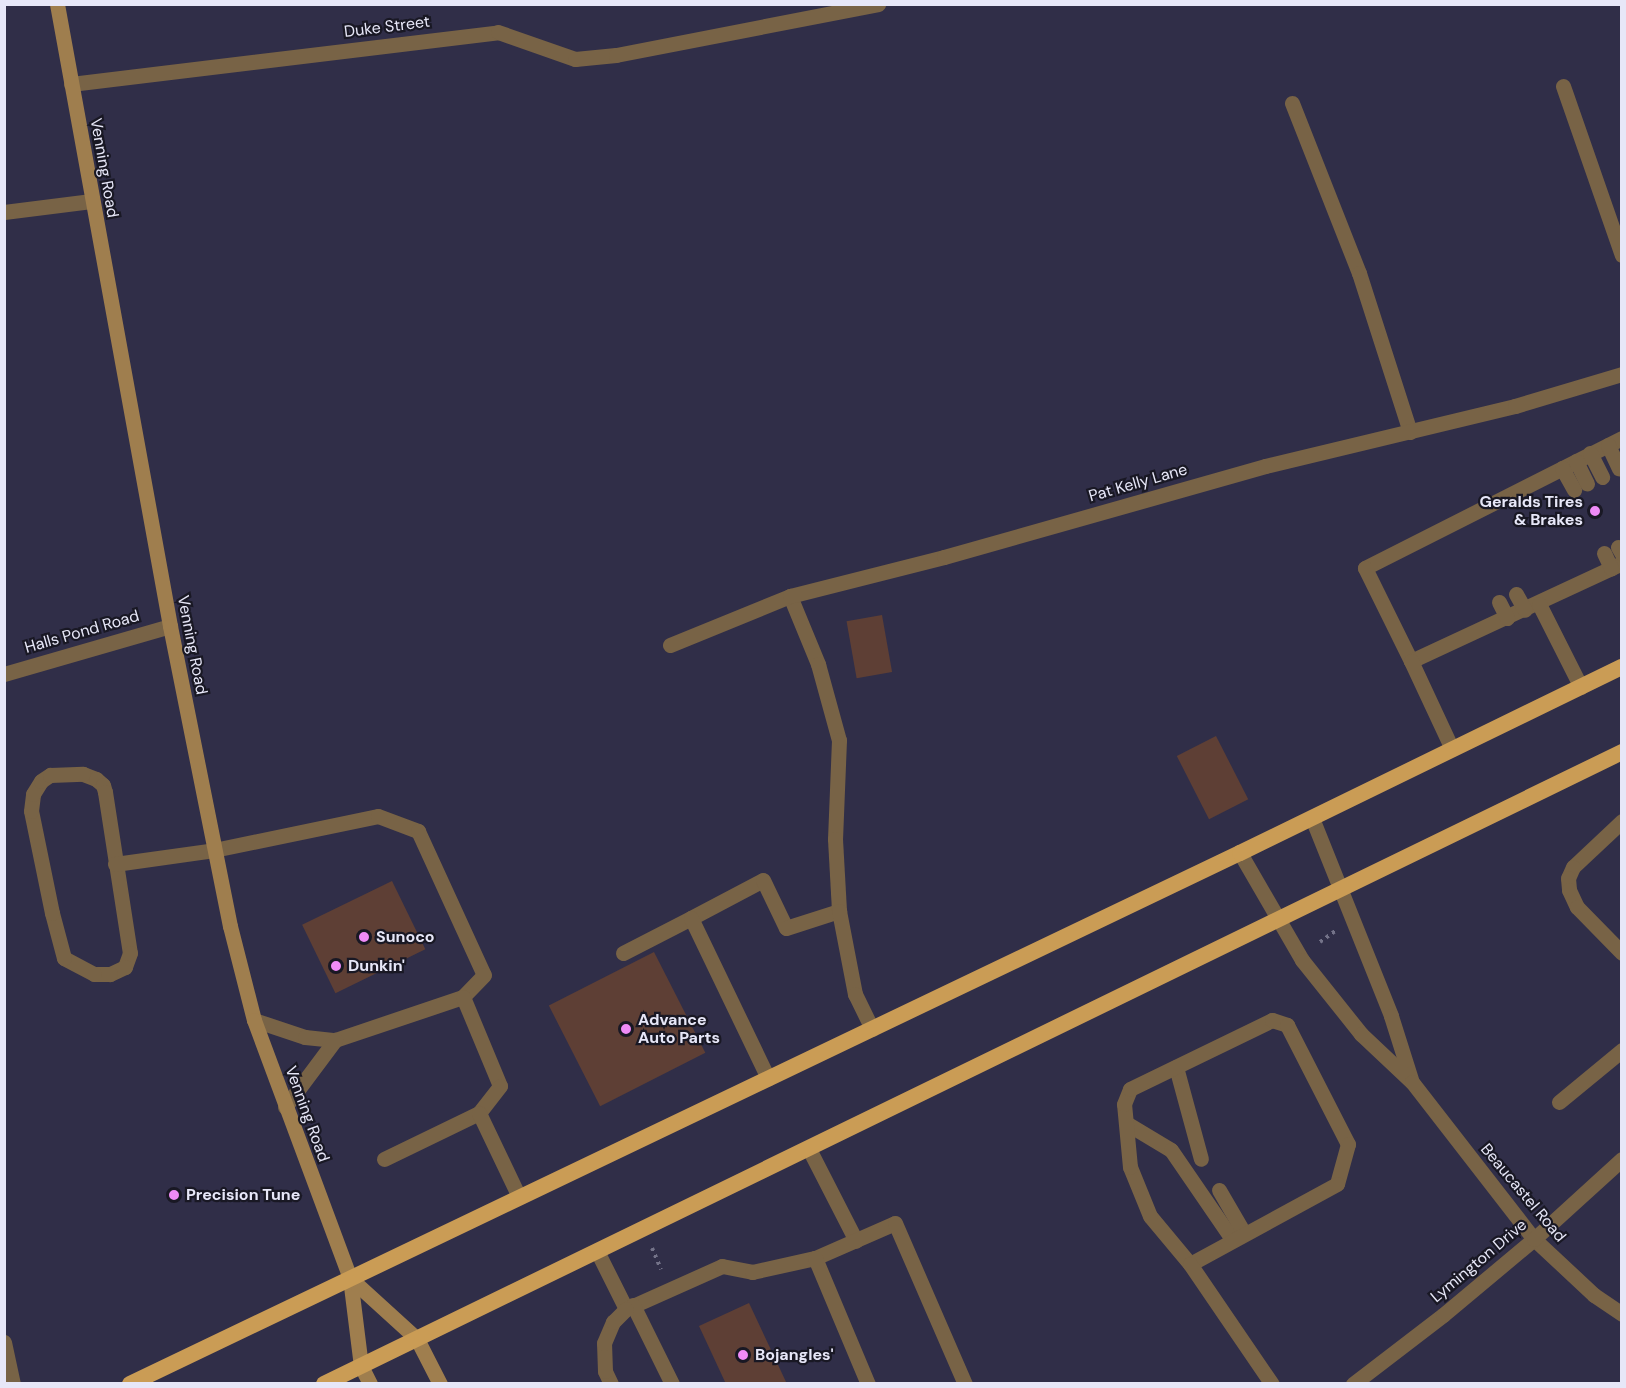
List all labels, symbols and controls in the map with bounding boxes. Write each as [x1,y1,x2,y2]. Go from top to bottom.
street label: Duke Street [343,12,431,42]
street label: Venning Road [86,117,122,219]
street label: Pat Kelly Lane [1087,460,1189,506]
place label: Geralds Tires & Brakes [1479,492,1583,530]
marker: Geralds Tires & Brakes [1588,504,1602,518]
street label: Venning Road [173,594,211,696]
street label: Halls Pond Road [23,607,141,657]
place label: Sunoco [376,927,435,947]
marker: Sunoco [357,930,371,944]
place label: Dunkin' [348,956,405,976]
marker: Dunkin' [329,959,343,973]
place label: Advance Auto Parts [638,1010,720,1048]
marker: Advance Auto Parts [619,1022,633,1036]
street label: Venning Road [281,1063,333,1165]
street label: Beaucastel Road [1476,1140,1570,1246]
place label: Precision Tune [186,1185,300,1205]
marker: Precision Tune [167,1188,181,1202]
street label: Lymington Drive [1427,1215,1531,1307]
place label: Bojangles' [755,1345,834,1365]
marker: Bojangles' [736,1348,750,1362]

